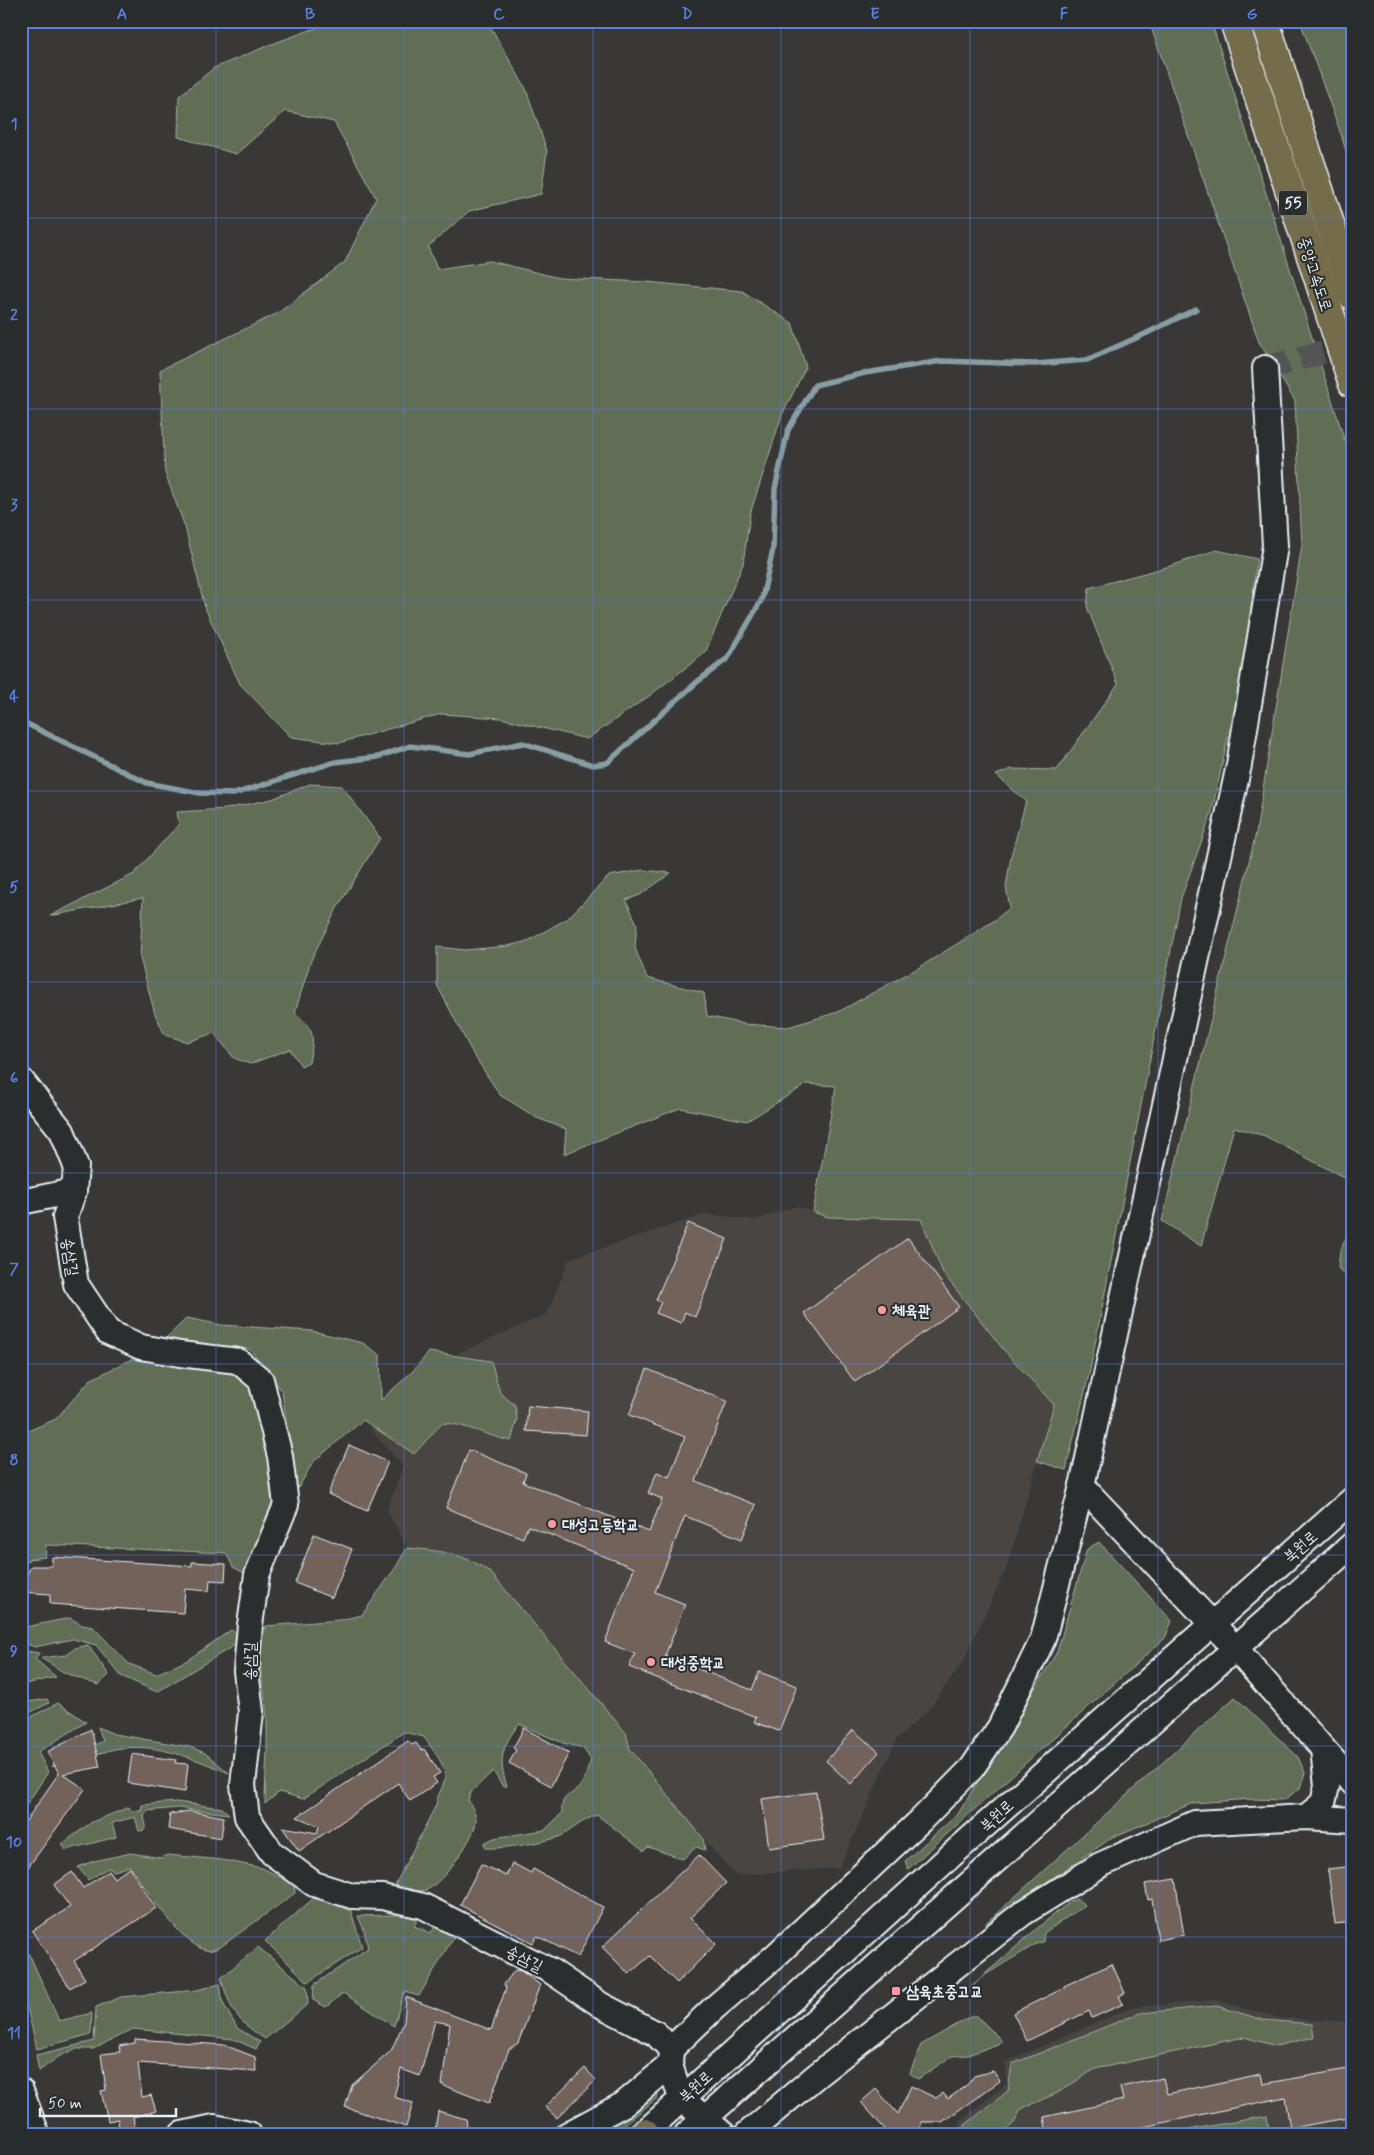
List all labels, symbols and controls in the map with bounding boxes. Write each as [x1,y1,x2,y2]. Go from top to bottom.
text: A [117,4,127,25]
text: B [305,4,315,25]
text: C [493,4,505,25]
text: D [681,4,693,25]
text: E [870,4,880,25]
text: F [1060,4,1069,25]
text: G [1247,4,1258,25]
text: 1 [10,114,18,135]
road number: 55 [1279,190,1307,216]
street label: 중앙고속도로 [1293,234,1336,314]
text: 2 [10,305,18,326]
text: 3 [10,495,18,516]
text: 4 [9,686,19,707]
text: 5 [9,877,19,898]
text: 6 [10,1068,18,1089]
street label: 송삼길 [56,1237,83,1278]
text: 7 [9,1259,19,1280]
place label: 체육관 [892,1301,931,1322]
marker: 체육관 [876,1304,888,1316]
text: 8 [9,1450,19,1471]
place label: 대성고등학교 [562,1515,639,1536]
marker: 대성고등학교 [546,1518,558,1530]
street label: 북원로 [1280,1527,1322,1568]
text: 9 [10,1641,18,1662]
street label: 송삼길 [240,1641,261,1681]
place label: 대성중학교 [661,1653,725,1674]
marker: 대성중학교 [645,1656,657,1668]
street label: 북원로 [976,1795,1018,1837]
text: 10 [6,1832,22,1853]
street label: 송삼길 [502,1941,546,1978]
place label: 삼육초중고교 [906,1982,983,2003]
marker: 삼육초중고교 [890,1985,902,1997]
text: 11 [7,2023,21,2044]
street label: 북원로 [675,2066,717,2108]
scale bar [40,2085,176,2117]
text: 50 m [48,2094,82,2114]

